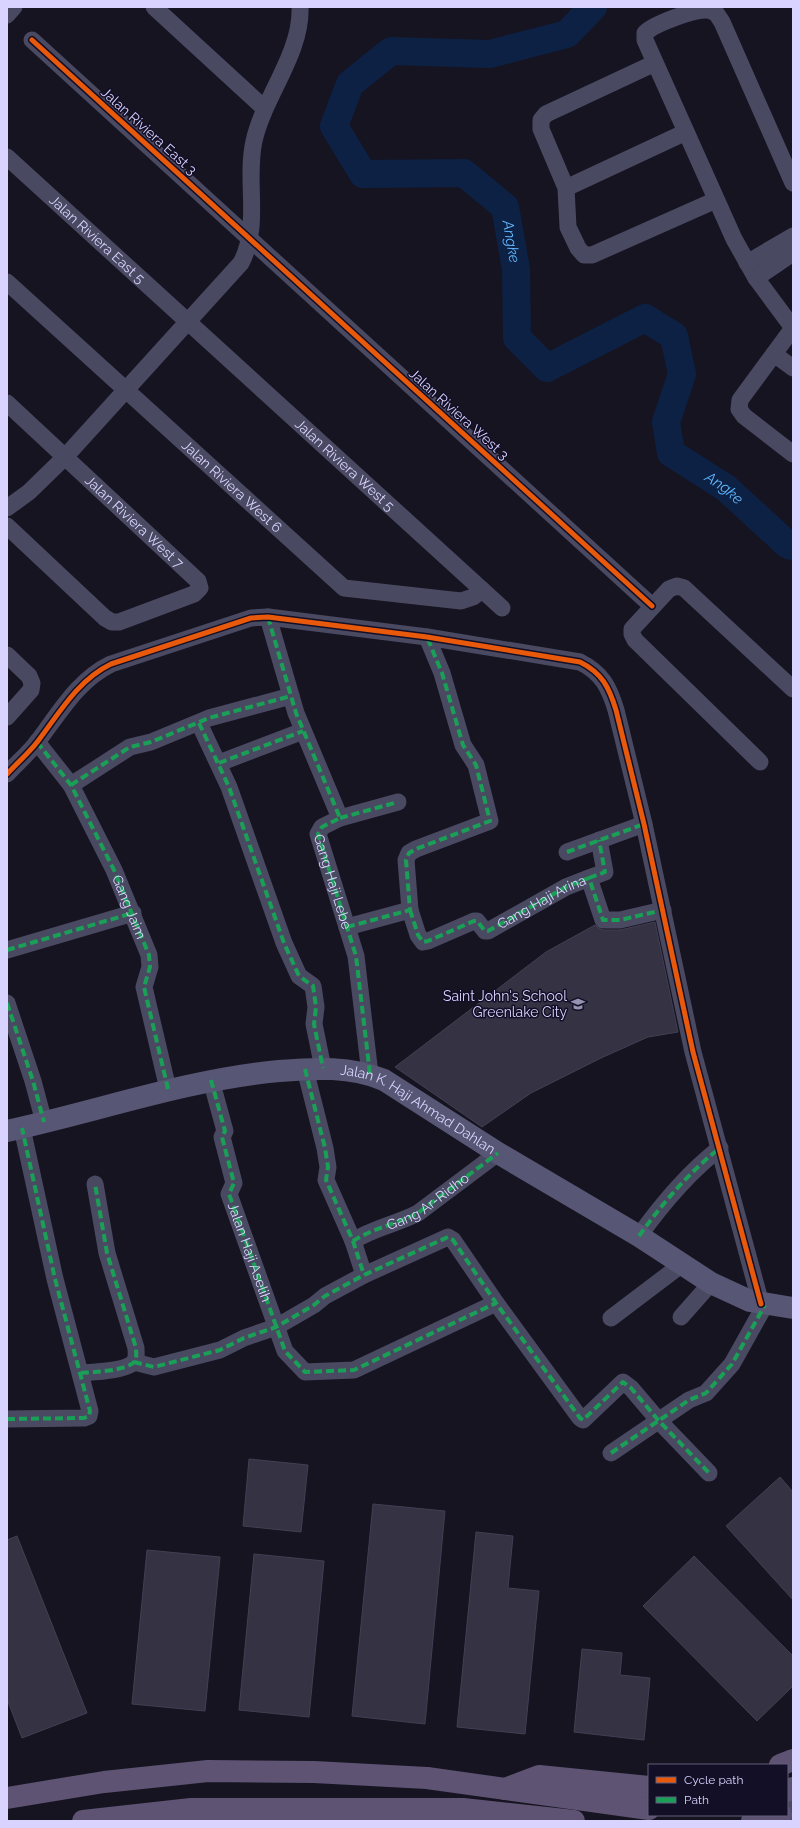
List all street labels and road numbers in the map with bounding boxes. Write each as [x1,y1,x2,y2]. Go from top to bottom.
street label: Jalan Riviera East 3 [98,84,200,178]
street label: Jalan Riviera East 5 [46,192,148,287]
street label: Jalan Riviera West 3 [406,365,512,463]
street label: Jalan Riviera West 5 [292,416,398,514]
street label: Jalan Riviera West 6 [179,437,285,536]
street label: Jalan Riviera West 7 [82,472,187,572]
street label: Gang Haji Lebe [311,832,355,931]
street label: Gang Jaim [109,872,150,941]
street label: Gang Haji Arina [494,872,588,932]
street label: Jalan K. Haji Ahmad Dahlan [339,1062,498,1157]
street label: Gang Ar-Ridho [384,1170,472,1233]
street label: Jalan Haji Aselih [225,1200,275,1304]

